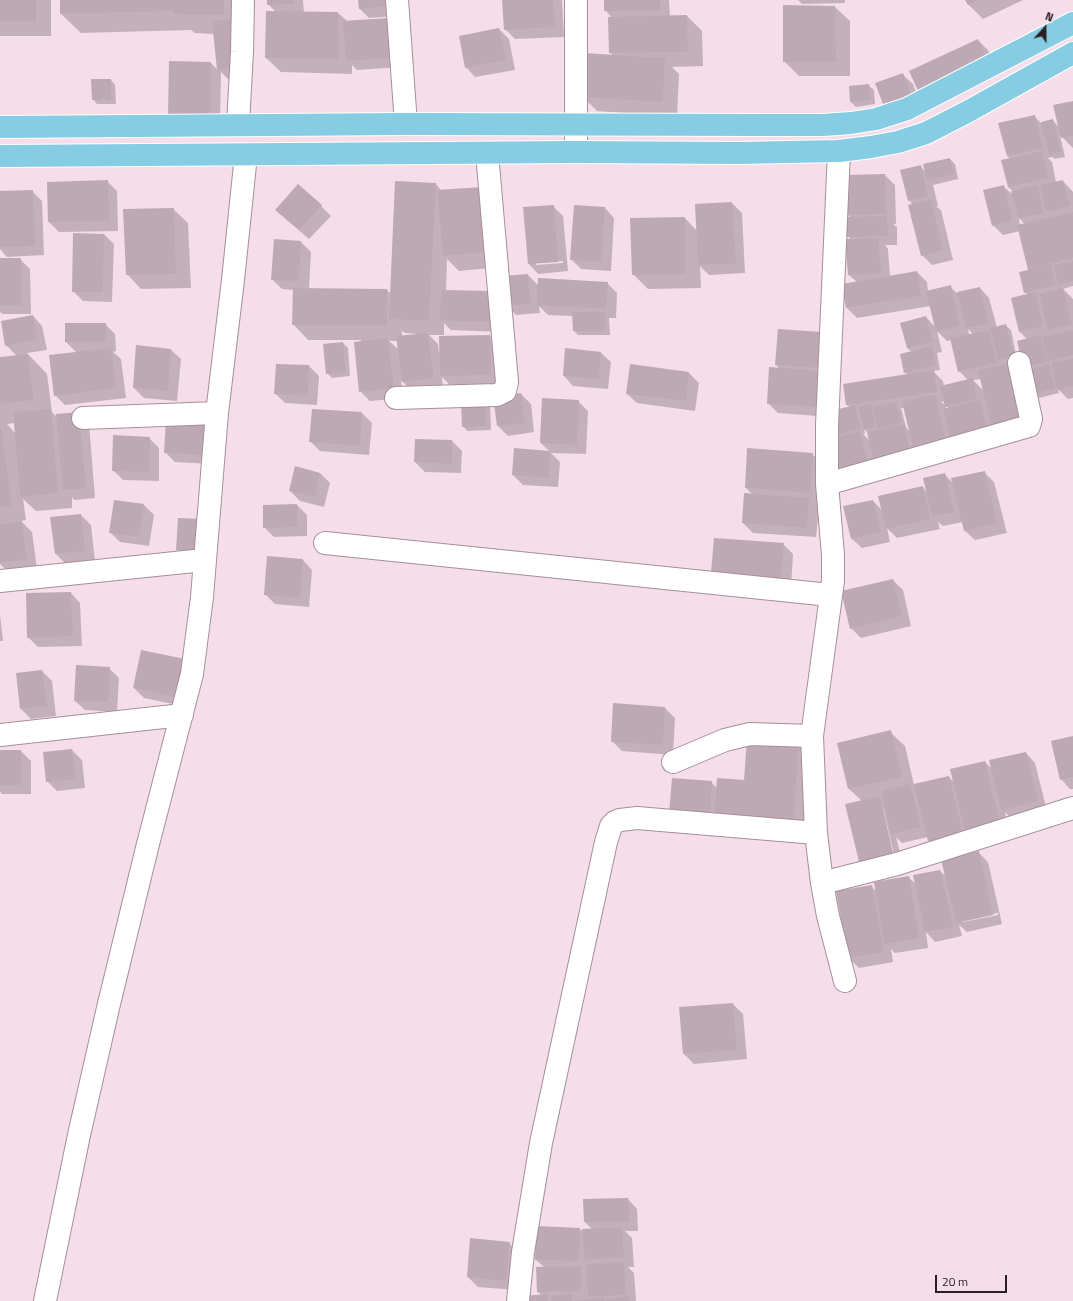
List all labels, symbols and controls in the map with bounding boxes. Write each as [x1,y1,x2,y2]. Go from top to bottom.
north arrow [1025,8,1065,48]
text: N [1043,8,1056,26]
scale bar [937,1267,1009,1293]
text: 20 m [942,1272,968,1291]

